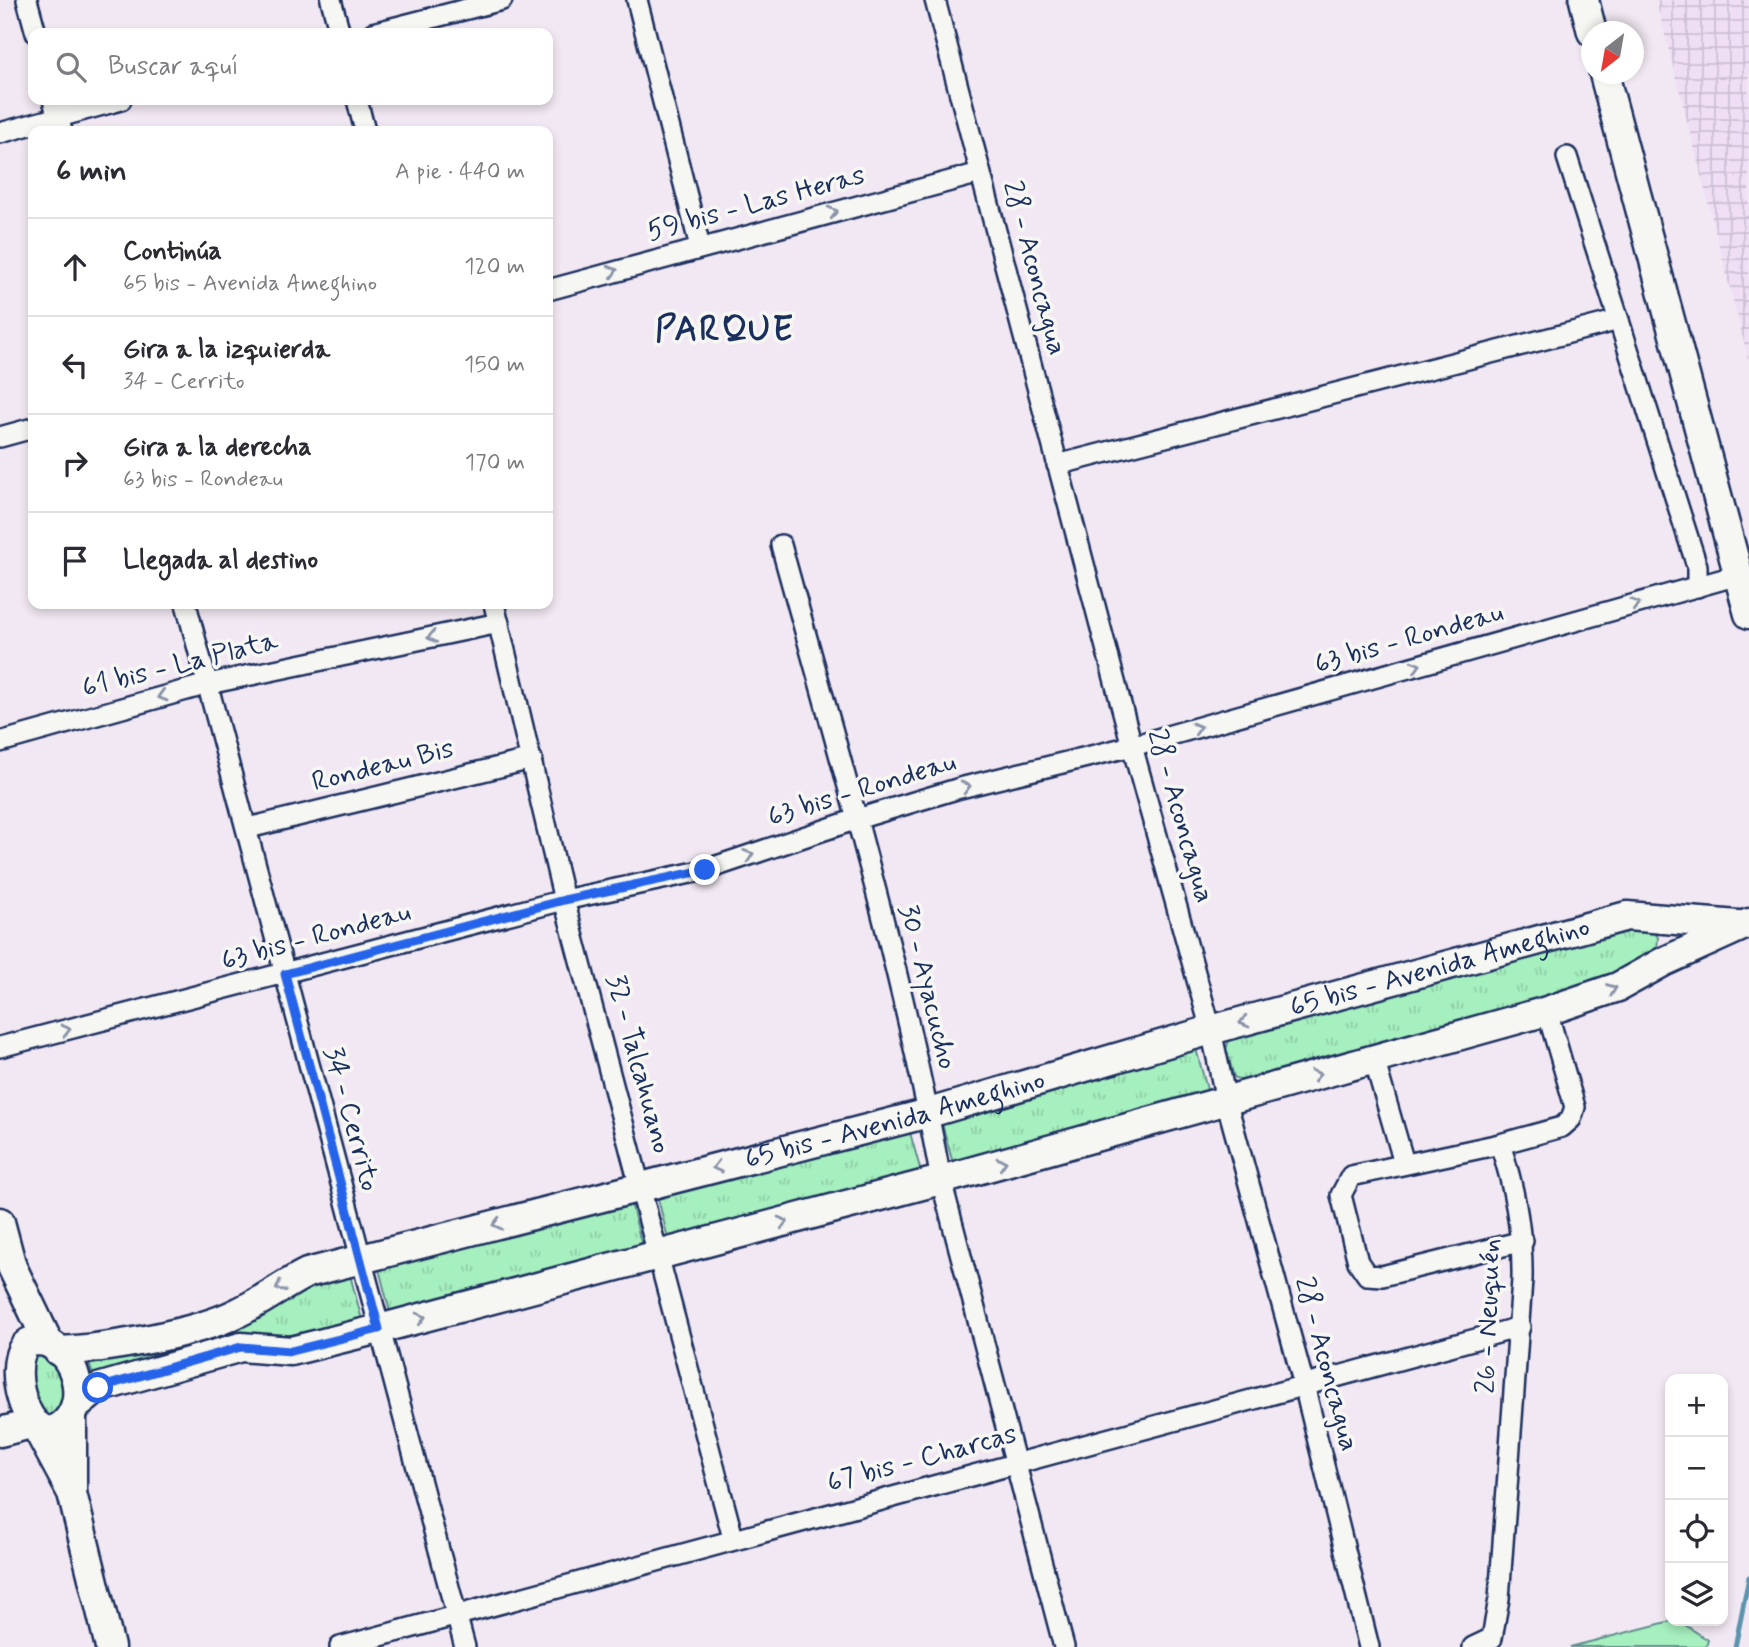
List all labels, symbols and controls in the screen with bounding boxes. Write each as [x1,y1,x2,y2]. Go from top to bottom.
north arrow [1581,21,1644,84]
search box [28,28,553,105]
icon: search [52,48,90,86]
text: Buscar aquí [108,50,239,84]
text: 6 min [56,152,127,191]
text: A pie · 440 m [395,157,525,187]
street label: 59 bis - Las Heras [643,157,869,251]
street label: 28 - Aconcagua [993,177,1075,359]
one-way arrow [827,206,839,220]
text: Continúa [123,235,222,269]
icon: ahead [56,248,94,286]
text: 120 m [464,252,525,282]
one-way arrow [607,265,619,280]
text: 65 bis - Avenida Ameghino [123,269,377,299]
district label: PARQUE [655,307,795,353]
text: Gira a la izquierda [123,333,330,367]
icon: left [56,346,94,384]
text: 150 m [464,350,525,380]
text: 34 - Cerrito [123,367,245,397]
text: Gira a la derecha [123,431,312,465]
icon: right [56,444,94,482]
text: 170 m [465,448,525,478]
text: 63 bis - Rondeau [123,465,283,495]
icon: arrive [56,542,94,580]
text: Llegada al destino [123,544,318,578]
street label: 63 bis - Rondeau [1310,594,1508,684]
one-way arrow [1629,598,1641,613]
street label: 61 bis - La Plata [78,623,282,707]
one-way arrow [426,628,438,643]
one-way arrow [1410,660,1422,674]
one-way arrow [157,688,169,703]
one-way arrow [1191,721,1203,736]
street label: 28 - Aconcagua [1138,725,1222,907]
street label: Rondeau Bis [308,731,458,801]
street label: 63 bis - Rondeau [763,744,961,836]
one-way arrow [960,781,972,795]
one-way arrow [742,849,755,863]
route end [689,854,720,885]
street label: 63 bis - Rondeau [217,894,415,980]
street label: 30 - Ayacucho [889,901,965,1073]
street label: 65 bis - Avenida Ameghino [1286,909,1594,1026]
street label: 32 - Talcahuano [596,970,680,1158]
one-way arrow [1605,983,1617,997]
one-way arrow [1238,1013,1250,1028]
one-way arrow [60,1024,72,1039]
street label: 34 - Cerrito [314,1043,388,1195]
street label: 65 bis - Avenida Ameghino [741,1061,1049,1178]
one-way arrow [1310,1069,1322,1083]
one-way arrow [996,1156,1008,1171]
one-way arrow [712,1159,724,1173]
one-way arrow [491,1216,503,1230]
one-way arrow [776,1216,788,1230]
street label: 26 - Neuquén [1468,1238,1510,1394]
street label: 28 - Aconcagua [1285,1273,1367,1455]
one-way arrow [274,1279,287,1292]
one-way arrow [414,1311,426,1326]
route start [82,1372,113,1403]
map controls [1665,1374,1728,1626]
button: + [1665,1374,1728,1437]
street label: 67 bis - Charcas [823,1416,1021,1502]
button: − [1665,1437,1728,1500]
button: locate [1665,1500,1728,1563]
button: layers [1665,1563,1728,1626]

